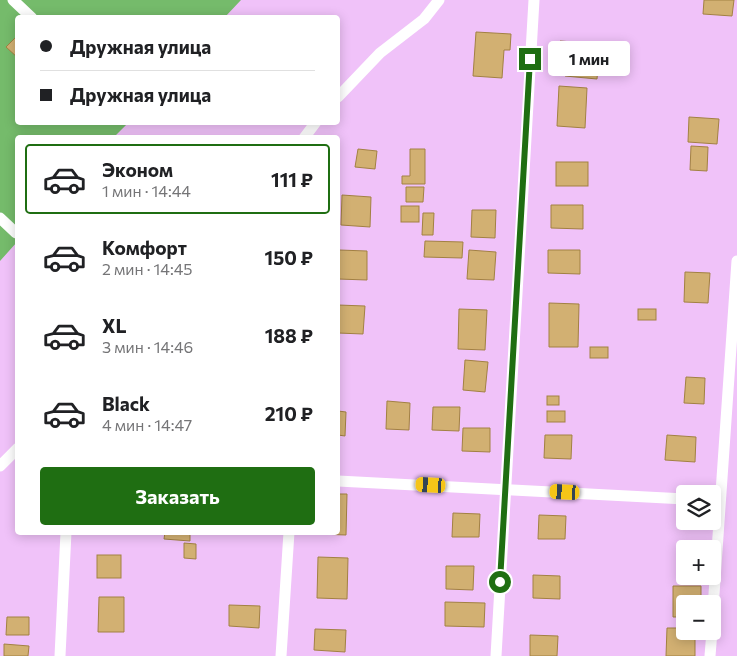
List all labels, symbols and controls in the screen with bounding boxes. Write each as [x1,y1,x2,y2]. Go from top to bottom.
text: Дружная улица [70,35,211,58]
callout: 1 мин [548,42,630,76]
route end [519,48,541,70]
text: 1 мин [569,49,609,68]
text: Дружная улица [70,83,211,106]
icon: car [42,157,87,202]
text: Эконом [102,158,173,181]
text: 111 ₽ [271,168,313,191]
text: 1 мин · 14:44 [102,181,191,200]
icon: car [42,235,87,280]
text: Комфорт [102,236,187,259]
text: 150 ₽ [265,246,313,269]
text: 2 мин · 14:45 [102,259,193,278]
icon: car [42,313,87,358]
text: XL [102,314,127,337]
text: 188 ₽ [265,324,313,347]
text: 3 мин · 14:46 [102,337,193,356]
icon: car [42,391,87,436]
text: Black [102,392,150,415]
text: 210 ₽ [265,402,313,425]
text: 4 мин · 14:47 [102,415,192,434]
button: Заказать [40,467,315,525]
car [415,477,446,493]
car [549,484,580,500]
map controls [676,485,721,640]
button: layers [676,485,721,530]
button: + [676,540,721,585]
route start [489,571,511,593]
button: − [676,595,721,640]

